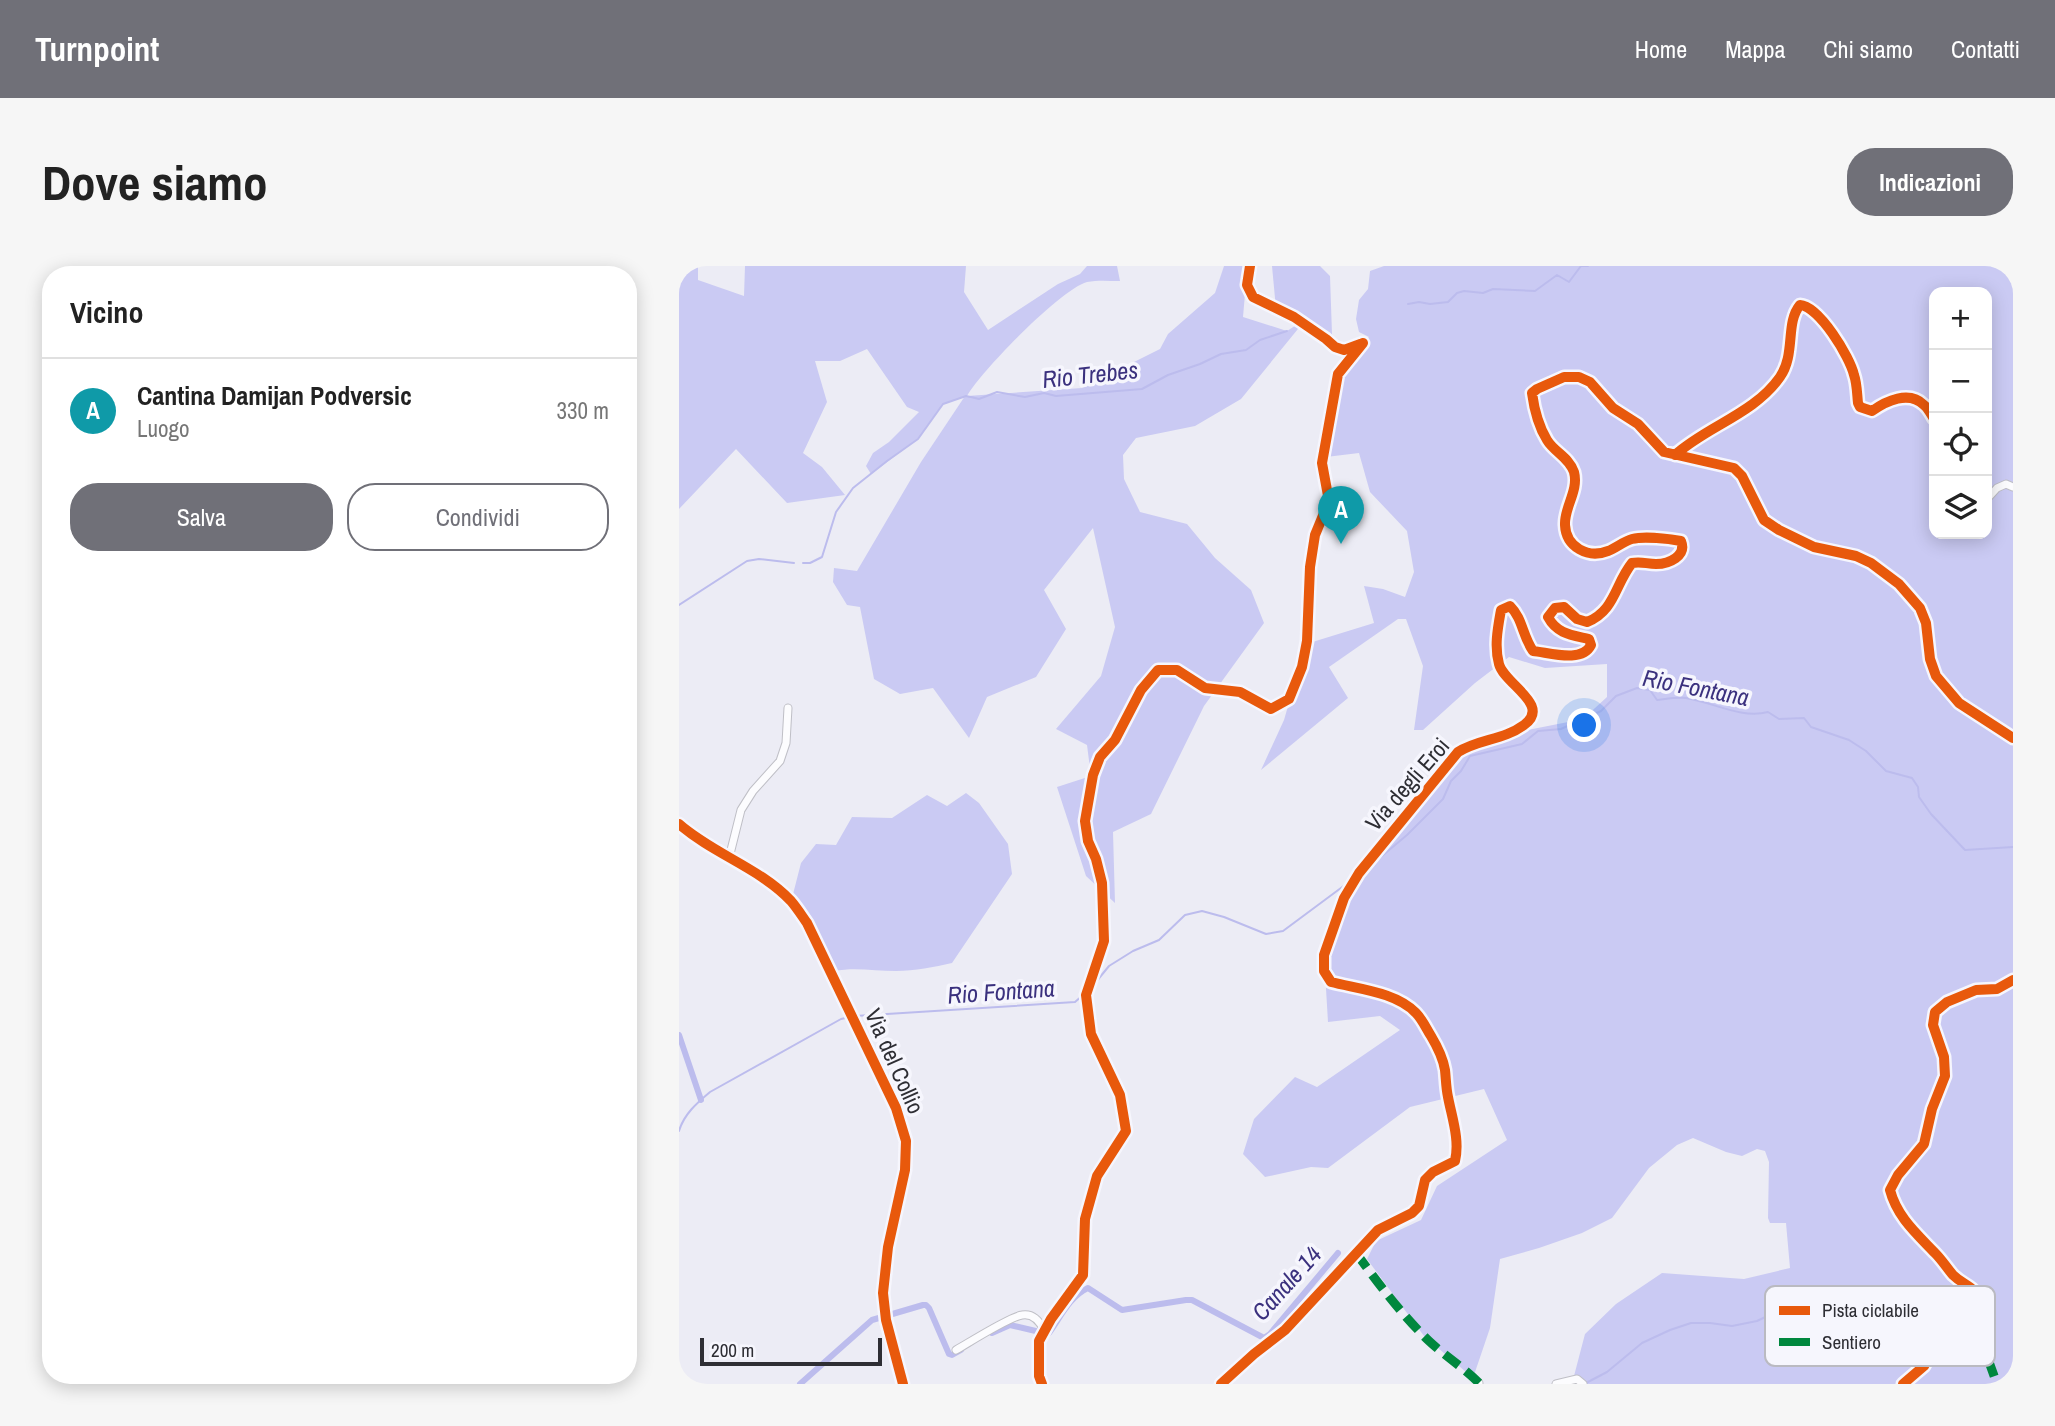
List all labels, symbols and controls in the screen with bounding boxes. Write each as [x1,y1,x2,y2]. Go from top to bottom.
text: Turnpoint [35,27,159,71]
text: Home [1635,33,1687,65]
text: Mappa [1725,33,1785,65]
text: Chi siamo [1823,33,1913,65]
text: Contatti [1951,33,2020,65]
button: Indicazioni [1847,148,2013,216]
text: Dove siamo [42,149,268,215]
map controls [1929,287,1992,539]
button: + [1929,287,1992,350]
text: Vicino [70,292,143,332]
button: − [1929,350,1992,413]
water label: Rio Trebes [1041,353,1140,395]
text: Cantina Damijan Podversic [137,378,412,413]
text: A [86,395,100,426]
text: 330 m [557,395,609,426]
text: Luogo [137,413,189,444]
button: locate [1929,413,1992,476]
button: layers [1929,476,1992,539]
button: Salva [70,483,333,551]
button: Condividi [347,483,609,551]
pin: A [1318,486,1364,544]
water label: Rio Fontana [1640,661,1752,713]
your location [1567,708,1601,742]
street label: Via degli Eroi [1358,731,1456,837]
water label: Rio Fontana [946,971,1056,1011]
street label: Via del Collio [858,1004,932,1118]
water label: Canale 14 [1244,1239,1328,1327]
legend [1765,1286,1995,1366]
text: Pista ciclabile [1822,1297,1919,1323]
text: Sentiero [1822,1329,1881,1355]
scale bar [700,1335,882,1367]
text: 200 m [711,1337,754,1363]

